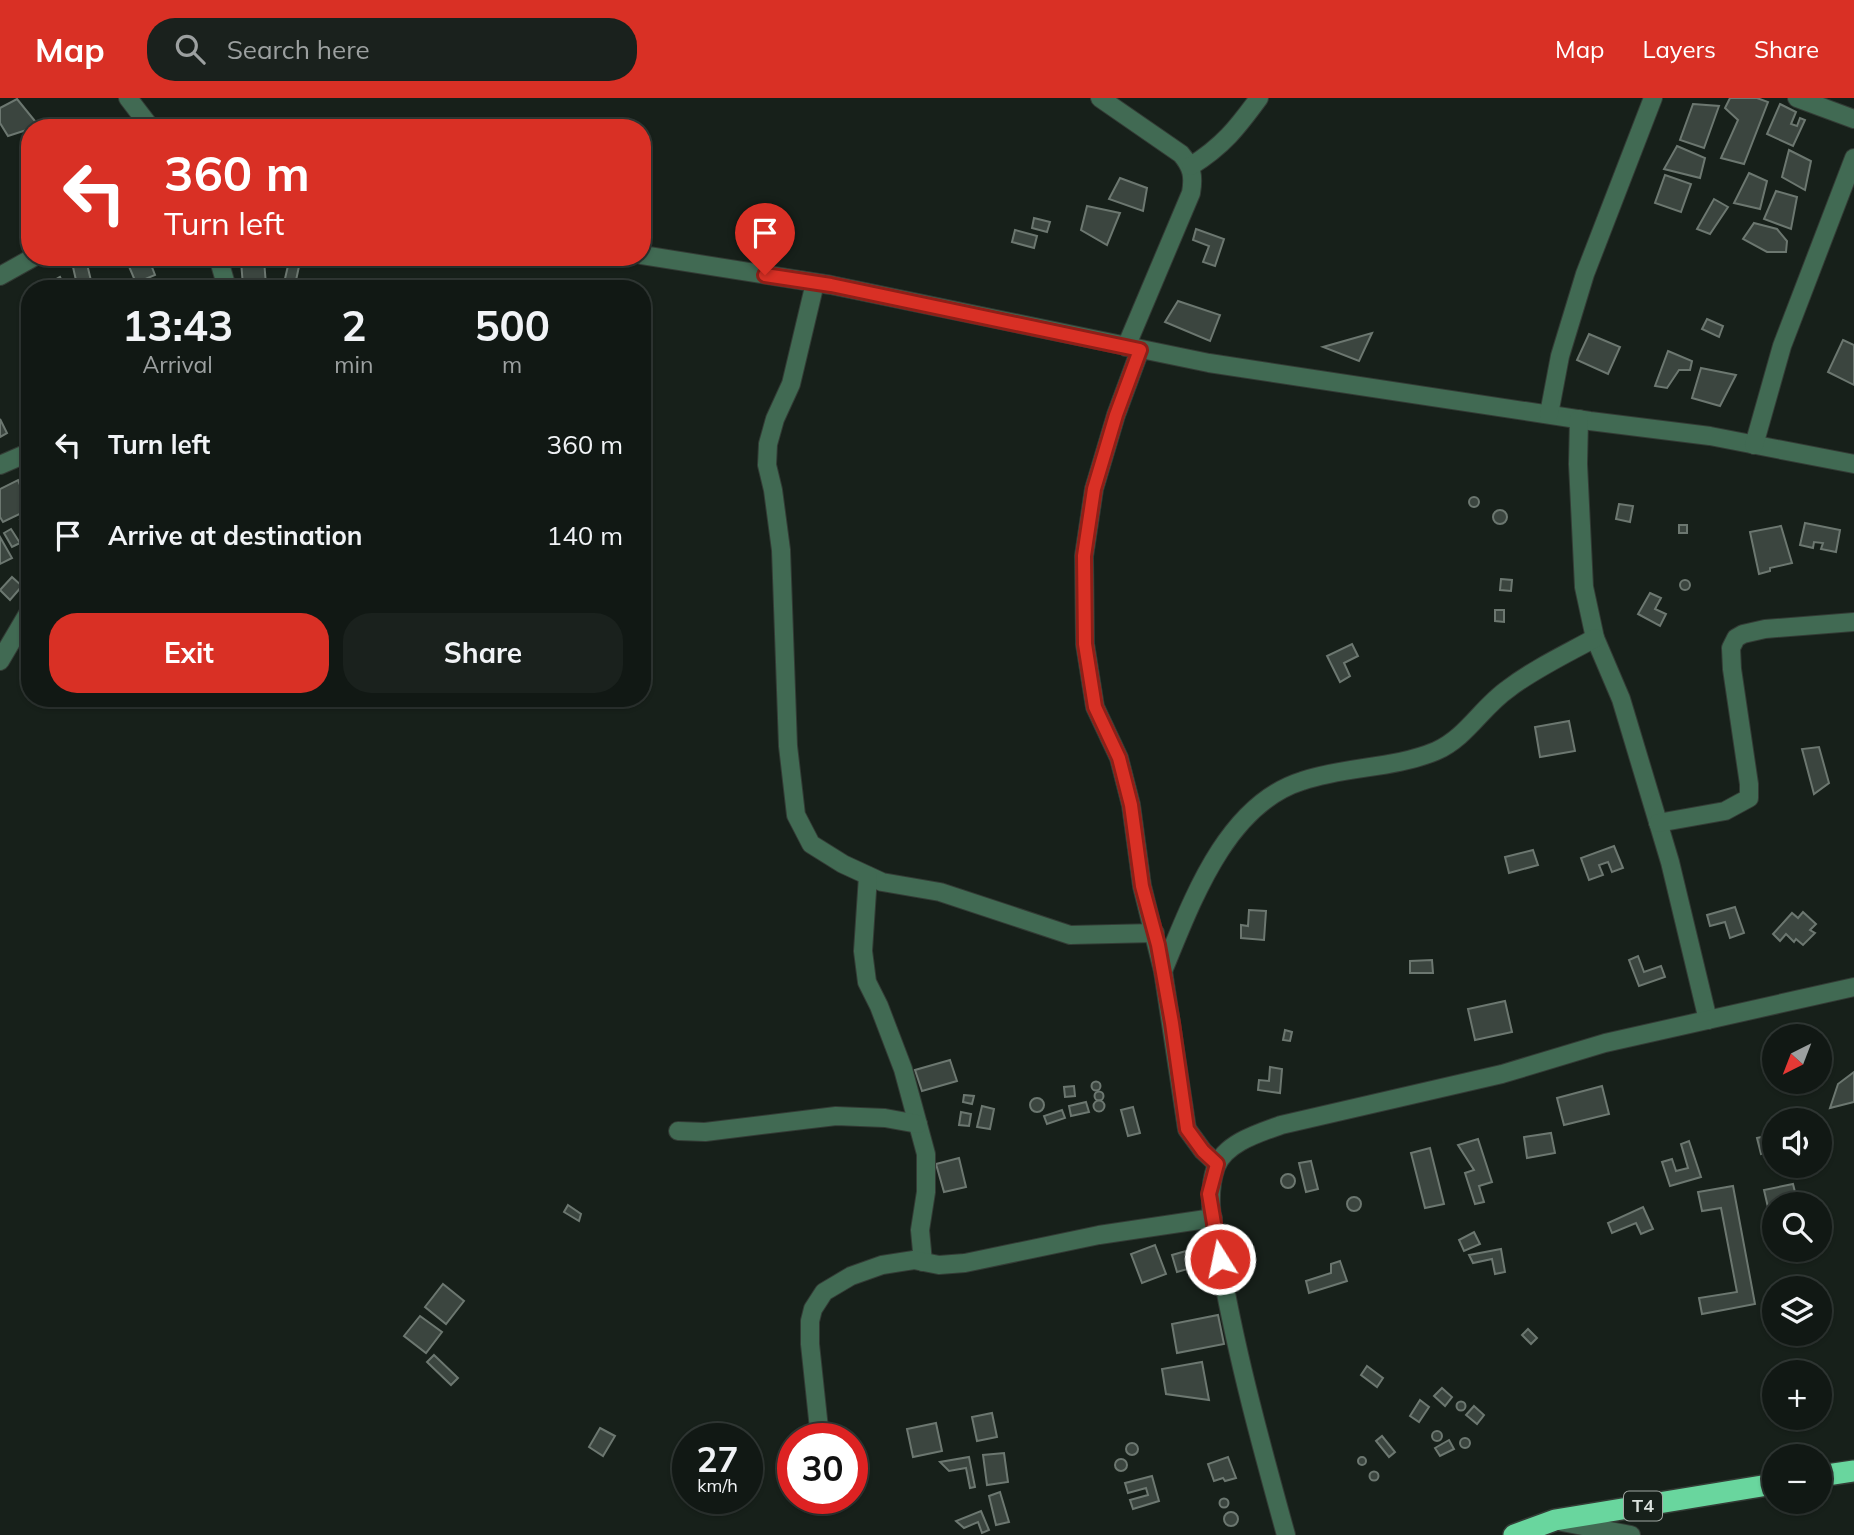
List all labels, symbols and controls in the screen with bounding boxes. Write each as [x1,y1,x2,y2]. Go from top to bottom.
search box [147,18,637,81]
text: Map [35,29,105,70]
icon: search [171,30,209,68]
text: Search here [227,33,370,66]
text: Map [1555,34,1604,64]
text: Layers [1642,34,1716,64]
text: Share [1754,34,1819,64]
text: 360 m [164,142,310,203]
icon: left [49,147,140,238]
text: Turn left [164,203,284,243]
pin [735,203,795,275]
icon: arrive [746,214,784,252]
text: 13:43 [122,299,233,352]
text: 2 [341,299,366,352]
text: 500 [474,299,550,352]
text: Arrival [142,350,213,379]
text: min [334,350,373,379]
text: m [502,350,522,379]
icon: left [49,426,87,464]
text: Turn left [108,428,210,461]
text: 360 m [547,428,623,461]
icon: arrive [49,517,87,555]
text: Arrive at destination [108,519,363,552]
text: 140 m [547,519,623,552]
button: Exit [49,613,329,693]
button: Share [343,613,623,693]
north arrow [1762,1024,1832,1094]
map controls [1762,1024,1832,1514]
button: sound [1762,1108,1832,1178]
button: search [1762,1192,1832,1262]
position arrow [1183,1222,1257,1296]
button: layers [1762,1276,1832,1346]
button: + [1762,1360,1832,1430]
speed limit sign: 30 [777,1423,868,1514]
text: 27 [696,1437,739,1481]
button: − [1762,1444,1832,1514]
text: km/h [697,1474,738,1497]
road number: T4 [1624,1492,1662,1520]

